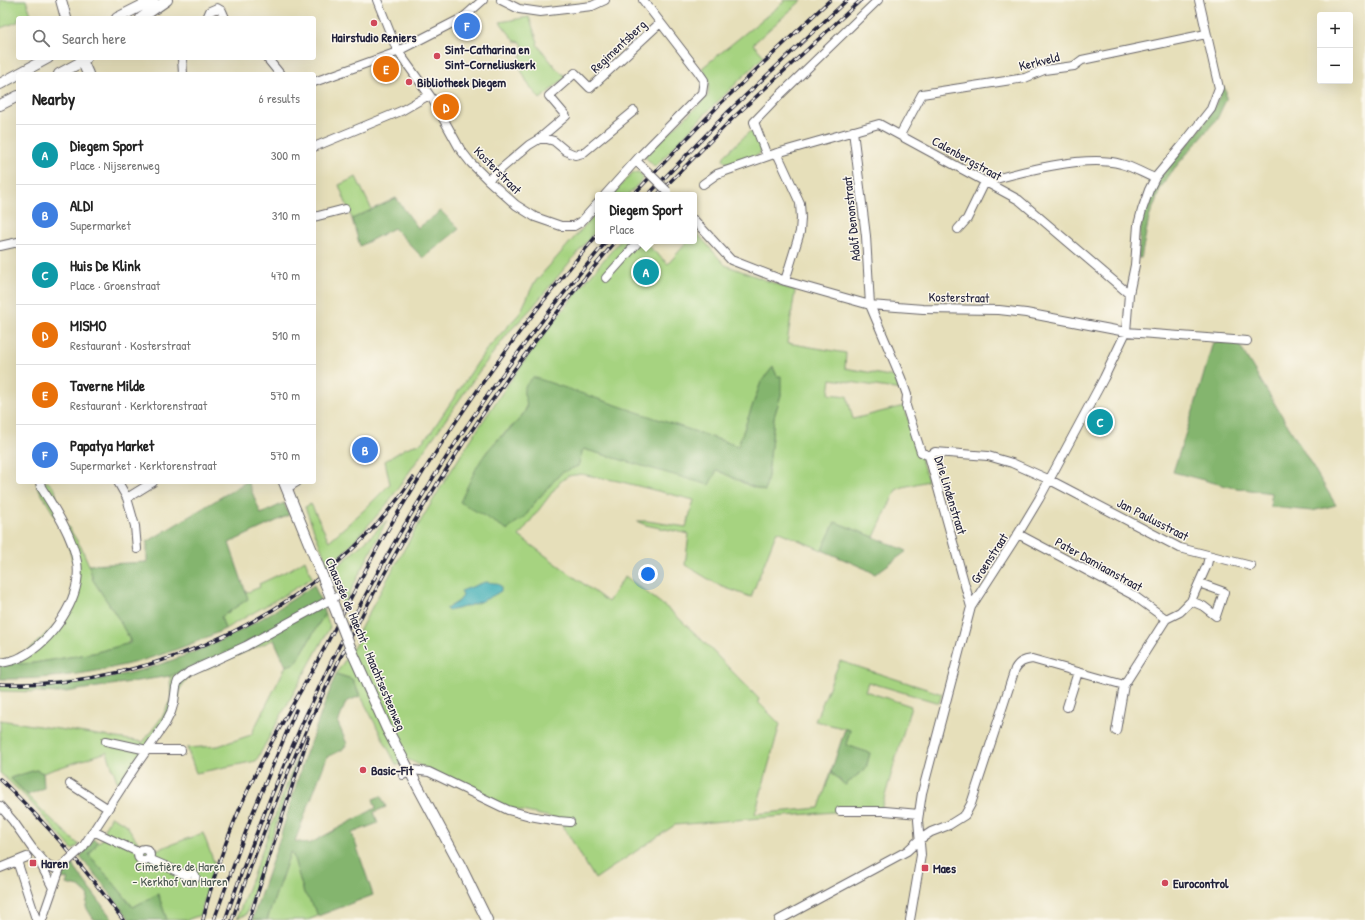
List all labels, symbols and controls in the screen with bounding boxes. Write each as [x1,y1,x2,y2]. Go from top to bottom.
pin: F [454,11,480,41]
map controls [1317,12,1353,84]
button: + [1317,12,1353,48]
street label: Regimentsberg [586,15,650,77]
search box [16,16,316,60]
marker: Hairstudio Reniers [369,18,379,28]
icon: search [30,27,52,49]
text: Search here [62,28,126,49]
place label: Hairstudio Reniers [331,28,417,46]
place label: Sint-Catharina en Sint-Corneliuskerk [445,40,536,73]
street label: Kerkveld [1017,47,1061,75]
button: − [1317,48,1353,84]
marker: Sint-Catharina en Sint-Corneliuskerk [432,51,442,61]
pin: E [373,54,399,84]
place label: Bibliotheek Diegem [417,73,506,92]
marker: Bibliotheek Diegem [404,77,414,87]
text: Nearby [32,87,75,110]
text: 6 results [259,89,300,107]
pin: D [433,92,459,122]
street label: Calenbergstraat [929,131,1006,185]
text: Diegem Sport [70,135,143,156]
street label: Kosterstraat [470,142,526,198]
text: A [42,146,48,164]
text: 300 m [271,146,300,164]
text: Place · Nijserenweg [70,156,160,174]
street label: Adolf Denonstraat [838,175,864,262]
popup [595,192,697,244]
text: ALDI [70,195,94,216]
text: Diegem Sport [609,199,683,220]
text: B [42,206,48,224]
text: 310 m [272,206,300,224]
text: Supermarket [70,216,131,234]
text: Place [609,220,635,238]
text: Huis De Klink [70,255,140,276]
pin: A [633,257,659,287]
text: C [41,266,49,284]
text: 470 m [271,266,300,284]
text: Place · Groenstraat [70,276,160,294]
street label: Kosterstraat [928,287,990,307]
text: MISMO [70,315,107,336]
text: D [42,326,48,344]
text: 510 m [272,326,300,344]
text: Restaurant · Kosterstraat [70,336,191,354]
text: Taverne Milde [70,375,145,396]
text: E [42,386,48,404]
text: 570 m [270,386,300,404]
text: Restaurant · Kerktorenstraat [70,396,207,414]
pin: C [1087,407,1113,437]
text: Papatya Market [70,435,154,456]
pin: B [352,435,378,465]
text: F [43,446,47,464]
text: 570 m [270,446,300,464]
street label: Drie Lindenstraat [931,454,972,537]
text: Supermarket · Kerktorenstraat [70,456,217,474]
street label: Jan Paulusstraat [1114,493,1192,545]
street label: Groenstraat [966,529,1012,587]
street label: Pater Damiaanstraat [1052,533,1146,596]
street label: Chaussée de Haecht - Haachtsesteenweg [321,555,411,733]
your location [638,564,658,584]
place label: Basic-Fit [371,761,414,779]
marker: Basic-Fit [358,765,368,775]
place label: Haren [41,854,68,872]
park label: Cimetière de Haren - Kerkhof van Haren [132,857,228,890]
marker: Haren [28,858,38,868]
place label: Maes [933,859,956,877]
marker: Maes [920,863,930,873]
place label: Eurocontrol [1173,874,1229,892]
marker: Eurocontrol [1160,878,1170,888]

